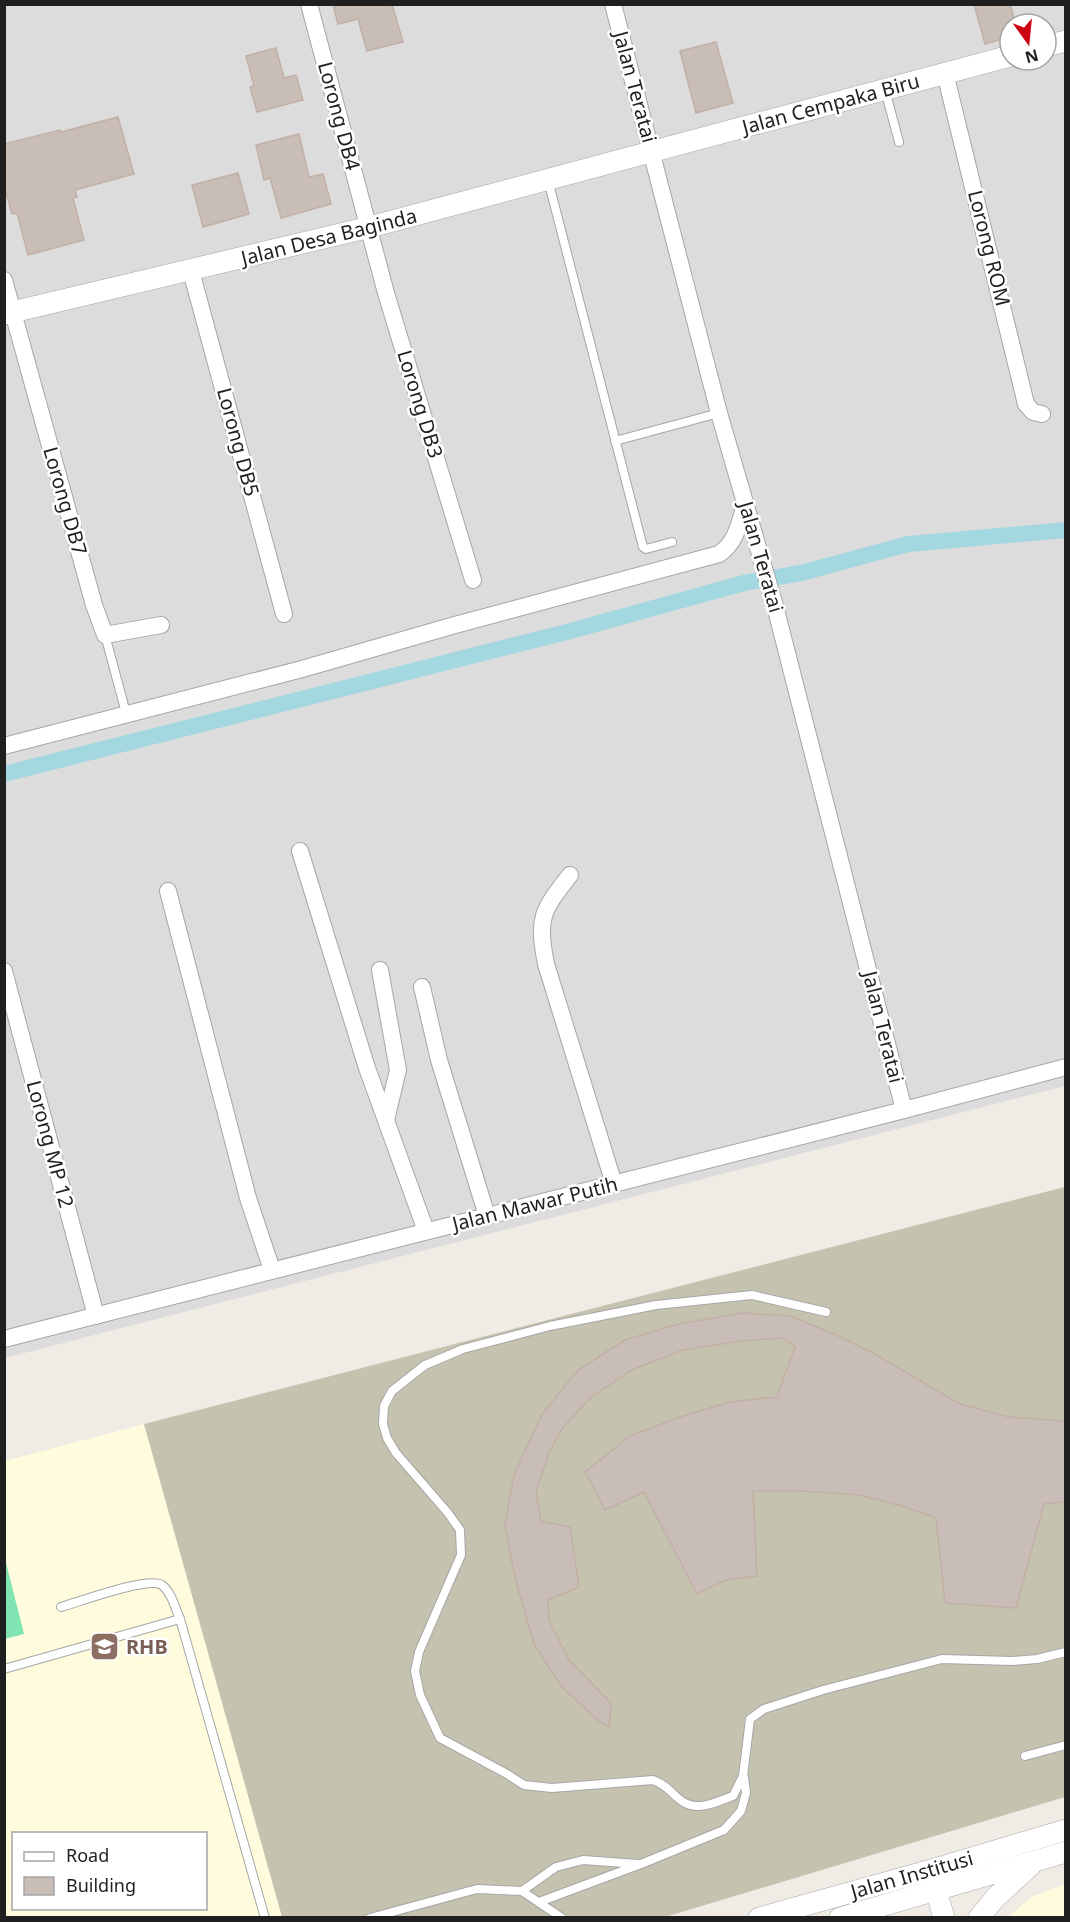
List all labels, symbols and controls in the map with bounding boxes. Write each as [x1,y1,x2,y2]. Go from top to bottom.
north arrow [998,12,1058,72]
street label: Jalan Teratai [607,26,663,146]
text: N [1023,44,1041,69]
street label: Lorong DB4 [312,59,367,174]
street label: Jalan Cempaka Biru [737,67,923,141]
street label: Lorong ROM [962,187,1017,309]
street label: Jalan Desa Baginda [236,202,420,272]
street label: Lorong DB3 [391,347,450,461]
street label: Lorong DB5 [211,385,266,499]
street label: Lorong DB7 [37,444,94,558]
street label: Jalan Teratai [732,496,790,616]
street label: Jalan Teratai [856,966,910,1086]
street label: Lorong MP 12 [21,1077,80,1211]
street label: Jalan Mawar Putih [447,1170,620,1238]
school or university icon: RHB [89,1631,121,1663]
place label: RHB [126,1633,168,1660]
legend [12,1832,207,1910]
text: Road [66,1843,109,1867]
street label: Jalan Institusi [846,1844,976,1905]
text: Building [66,1873,136,1897]

